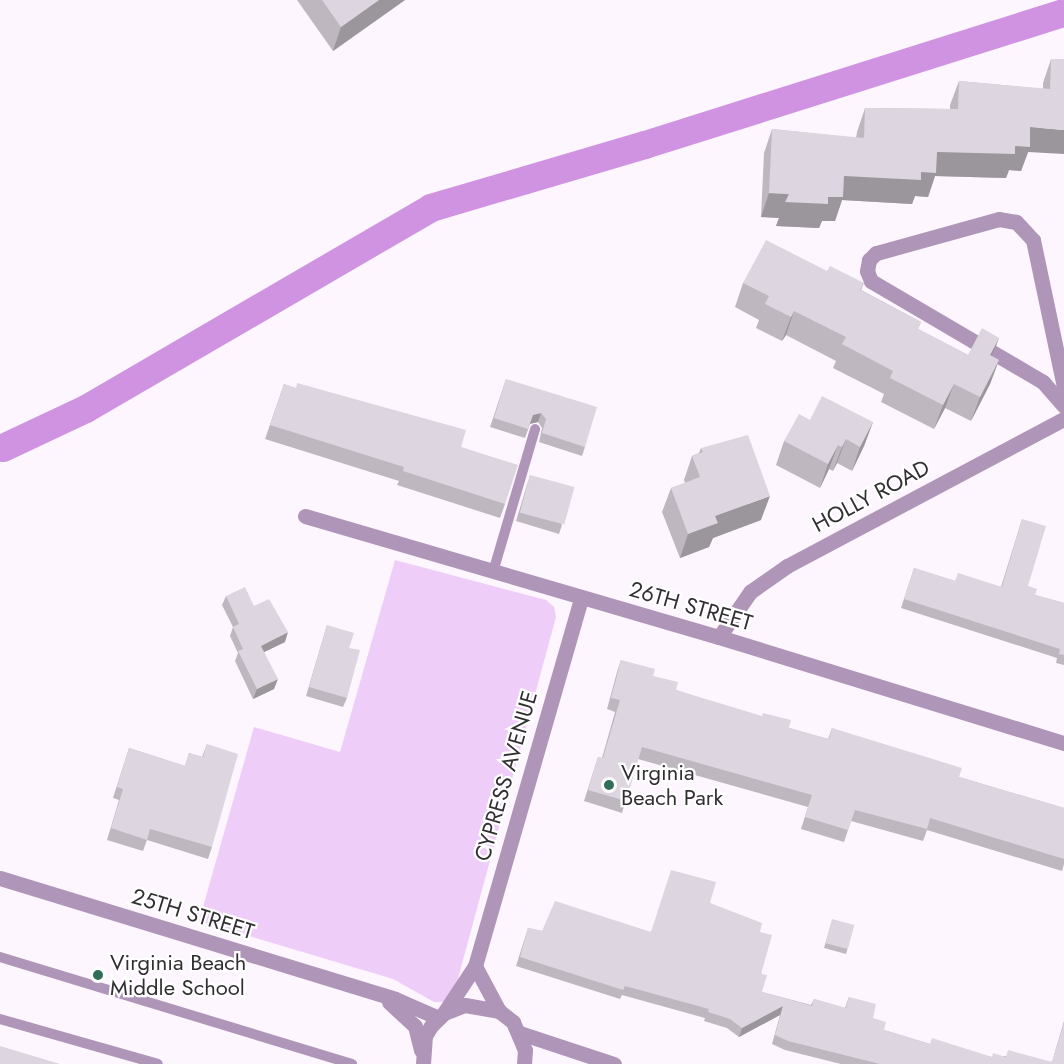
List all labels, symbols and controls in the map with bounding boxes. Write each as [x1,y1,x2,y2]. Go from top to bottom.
street label: HOLLY ROAD [808,454,934,538]
street label: 26TH STREET [626,576,756,636]
street label: CYPRESS AVENUE [469,688,543,864]
place label: Virginia Beach Park [621,759,723,810]
marker: Virginia Beach Park [602,778,616,792]
street label: 25TH STREET [129,883,257,945]
place label: Virginia Beach Middle School [110,949,246,1000]
marker: Virginia Beach Middle School [91,968,105,982]

